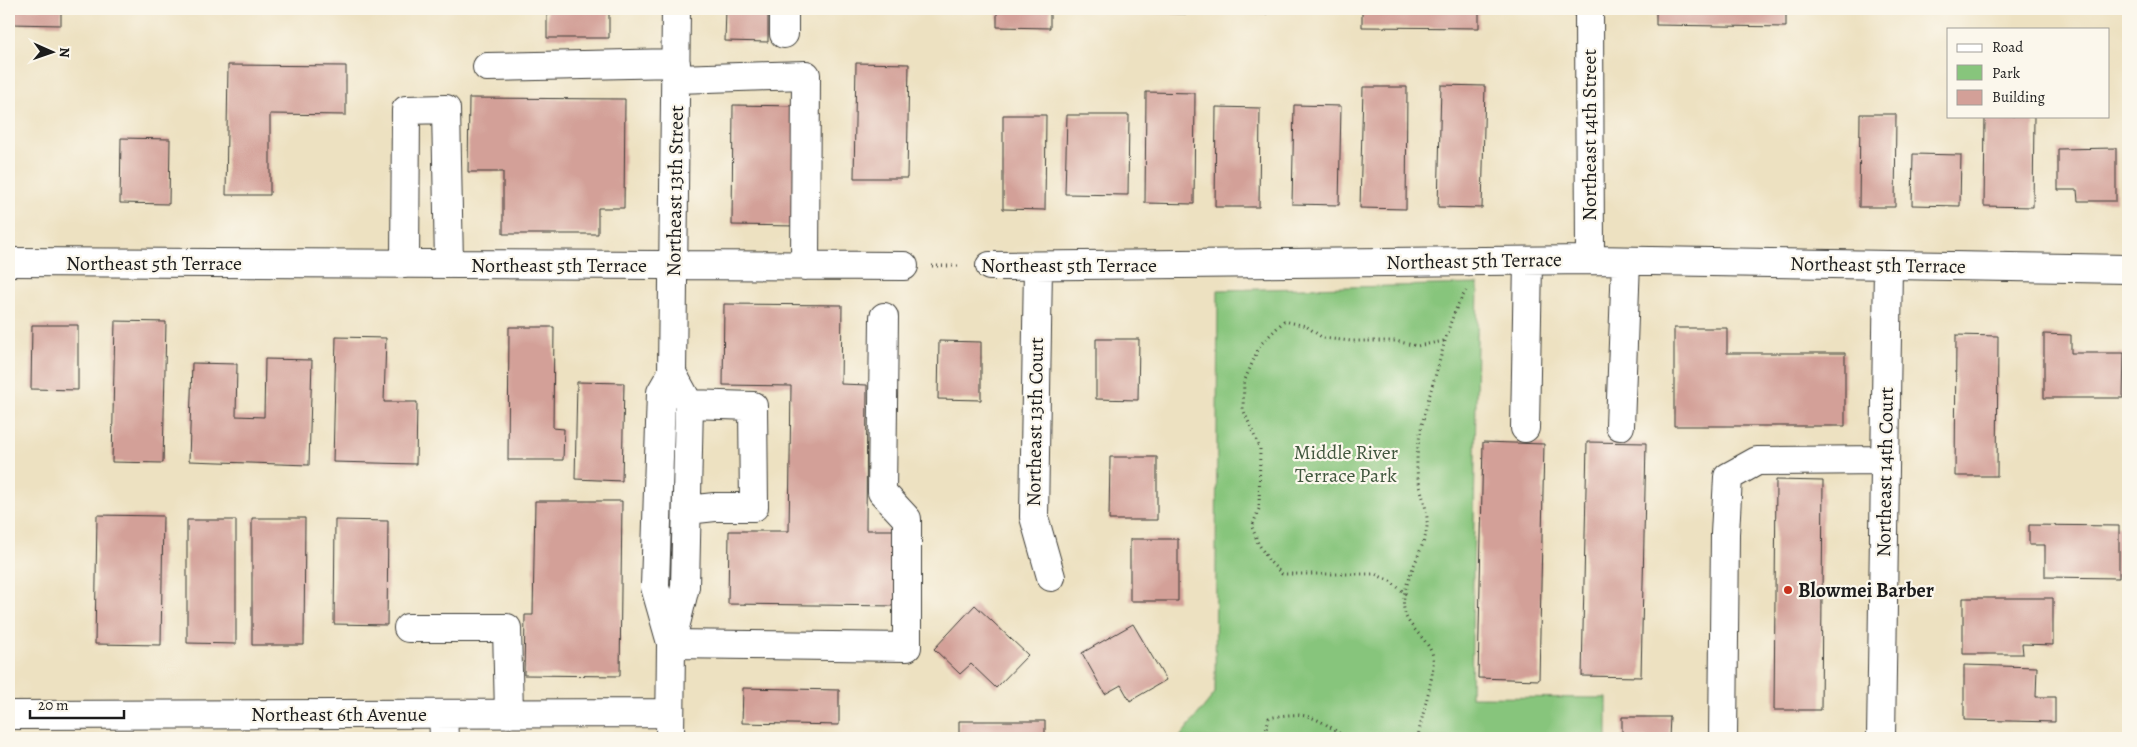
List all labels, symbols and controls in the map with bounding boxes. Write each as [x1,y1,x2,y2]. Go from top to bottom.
north arrow [28,28,78,78]
legend [1947,28,2110,118]
text: Road [1992,37,2024,57]
text: N [55,47,74,58]
street label: Northeast 14th Street [1576,49,1603,221]
text: Park [1992,63,2021,83]
text: Building [1992,87,2045,107]
street label: Northeast 13th Street [660,105,690,277]
street label: Northeast 5th Terrace [1386,246,1562,276]
street label: Northeast 5th Terrace [66,250,242,277]
street label: Northeast 5th Terrace [1790,250,1966,280]
street label: Northeast 5th Terrace [471,252,647,279]
street label: Northeast 5th Terrace [981,252,1157,279]
street label: Northeast 13th Court [1020,337,1050,507]
street label: Northeast 14th Court [1870,386,1900,557]
park label: Middle River Terrace Park [1294,439,1399,489]
place label: Blowmei Barber [1798,577,1934,604]
marker: Blowmei Barber [1782,584,1794,596]
scale bar [30,687,124,719]
text: 20 m [38,695,69,715]
street label: Northeast 6th Avenue [251,701,427,728]

